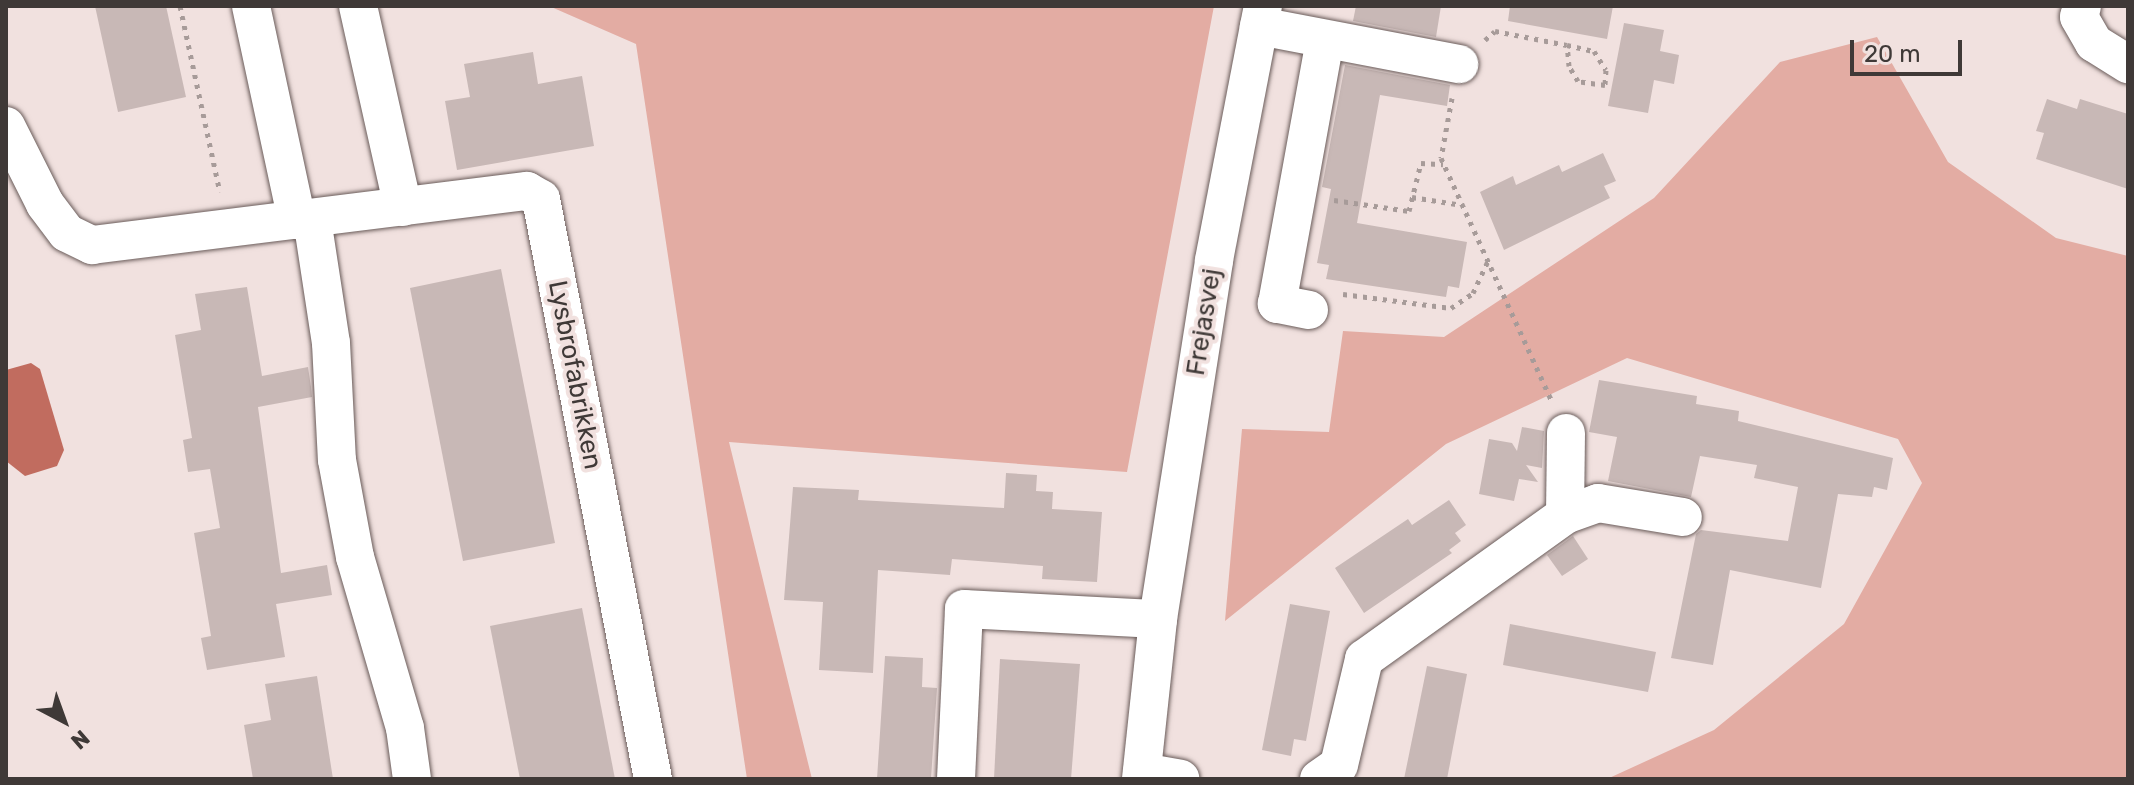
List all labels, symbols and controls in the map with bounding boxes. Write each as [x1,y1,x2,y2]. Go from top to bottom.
scale bar [1854,24,1966,74]
text: 20 m [1864,40,1921,68]
street label: Frejasvej [1180,266,1228,378]
street label: Lysbrofabrikken [541,278,609,472]
north arrow [24,681,104,761]
text: N [65,724,95,755]

